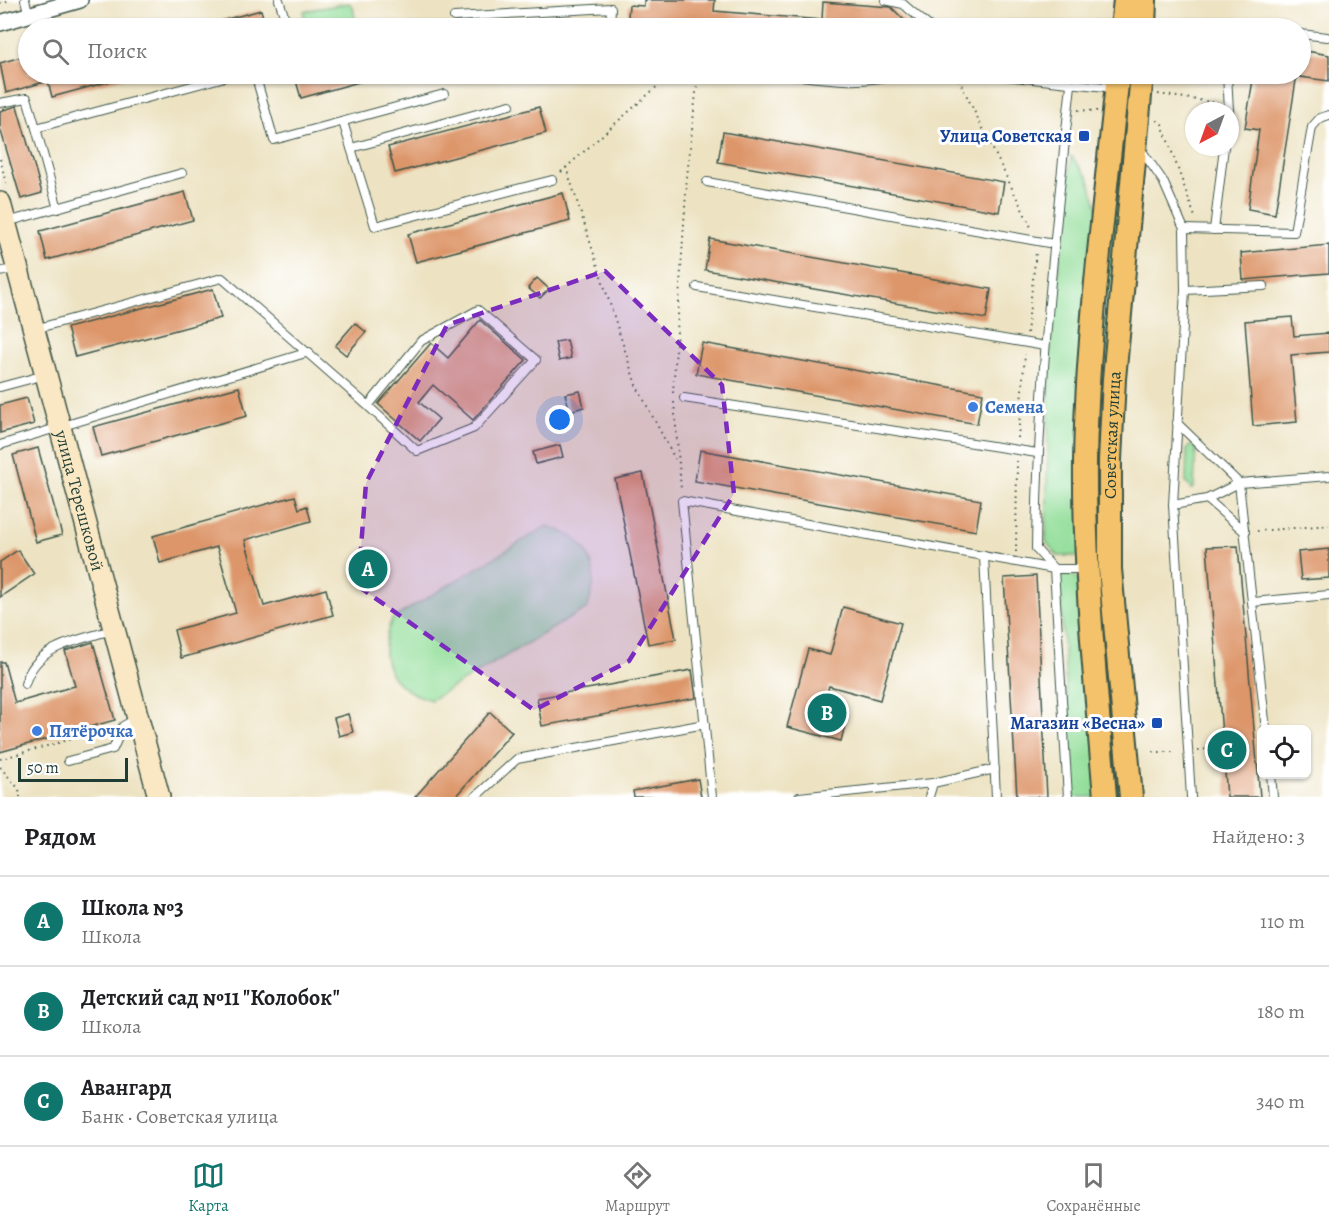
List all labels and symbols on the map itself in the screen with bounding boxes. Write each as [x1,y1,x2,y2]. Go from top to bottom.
north arrow [1185,102,1239,156]
place label: Улица Советская [940,124,1072,148]
marker: Улица Советская [1077,129,1091,143]
street label: Советская улица [1098,369,1127,499]
place label: Семена [985,395,1044,419]
marker: Семена [966,400,980,414]
your location [545,405,574,434]
street label: улица Терешковой [49,426,110,574]
pin: A [348,546,388,592]
pin: B [808,690,846,736]
place label: Магазин «Весна» [1010,711,1145,735]
marker: Магазин «Весна» [1150,716,1164,730]
place label: Пятёрочка [49,719,134,743]
marker: Пятёрочка [30,724,44,738]
pin: C [1208,728,1246,772]
scale bar [18,755,128,782]

